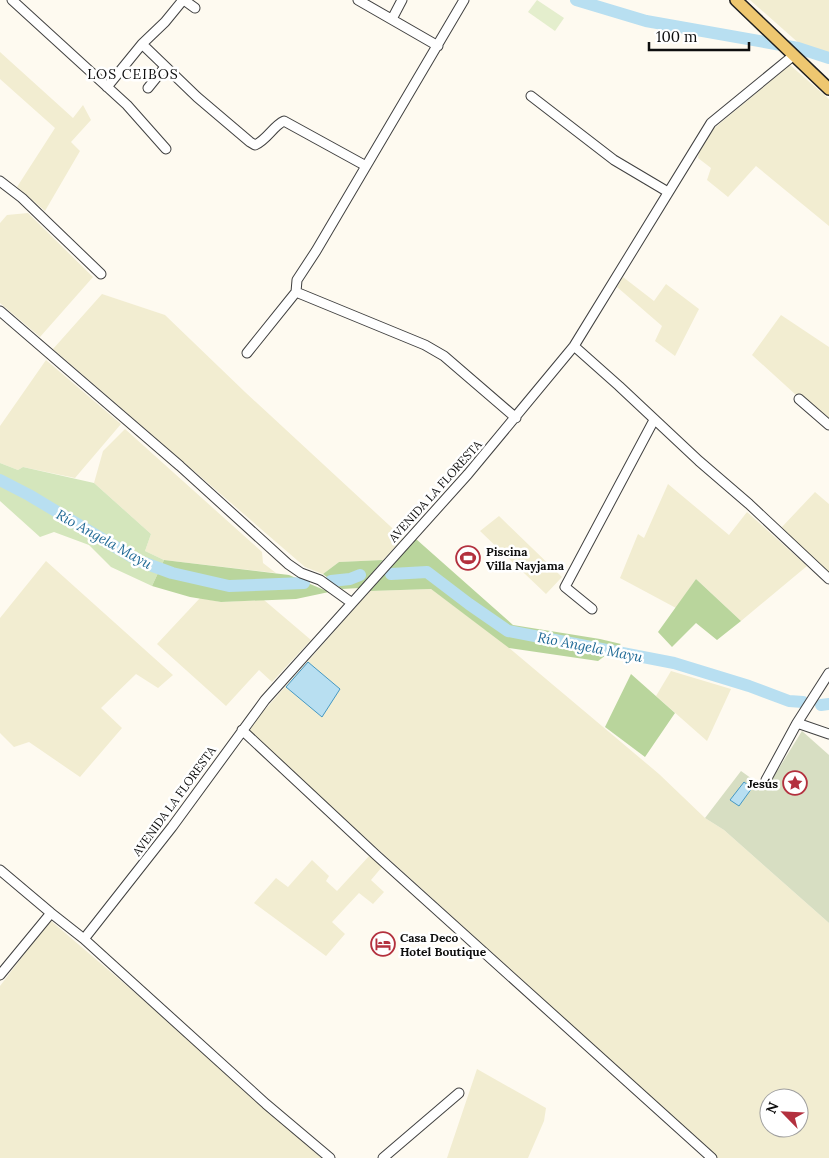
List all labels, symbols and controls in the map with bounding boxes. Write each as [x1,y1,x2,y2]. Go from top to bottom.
scale bar [649,20,749,52]
text: 100 m [656,27,697,46]
district label: LOS CEIBOS [87,65,179,83]
street label: AVENIDA LA FLORESTA [385,437,485,546]
water label: Río Angela Mayu [53,505,156,573]
place label: Piscina Villa Nayjama [486,544,565,573]
sports icon: Piscina Villa Nayjama [455,545,481,571]
water label: Río Angela Mayu [536,628,645,666]
street label: AVENIDA LA FLORESTA [129,743,219,860]
place icon: Jesús [782,770,808,796]
place label: Jesús [747,776,778,791]
place label: Casa Deco Hotel Boutique [400,930,487,959]
hotel icon: Casa Deco Hotel Boutique [370,931,396,957]
north arrow [759,1088,809,1138]
text: N [762,1099,783,1116]

